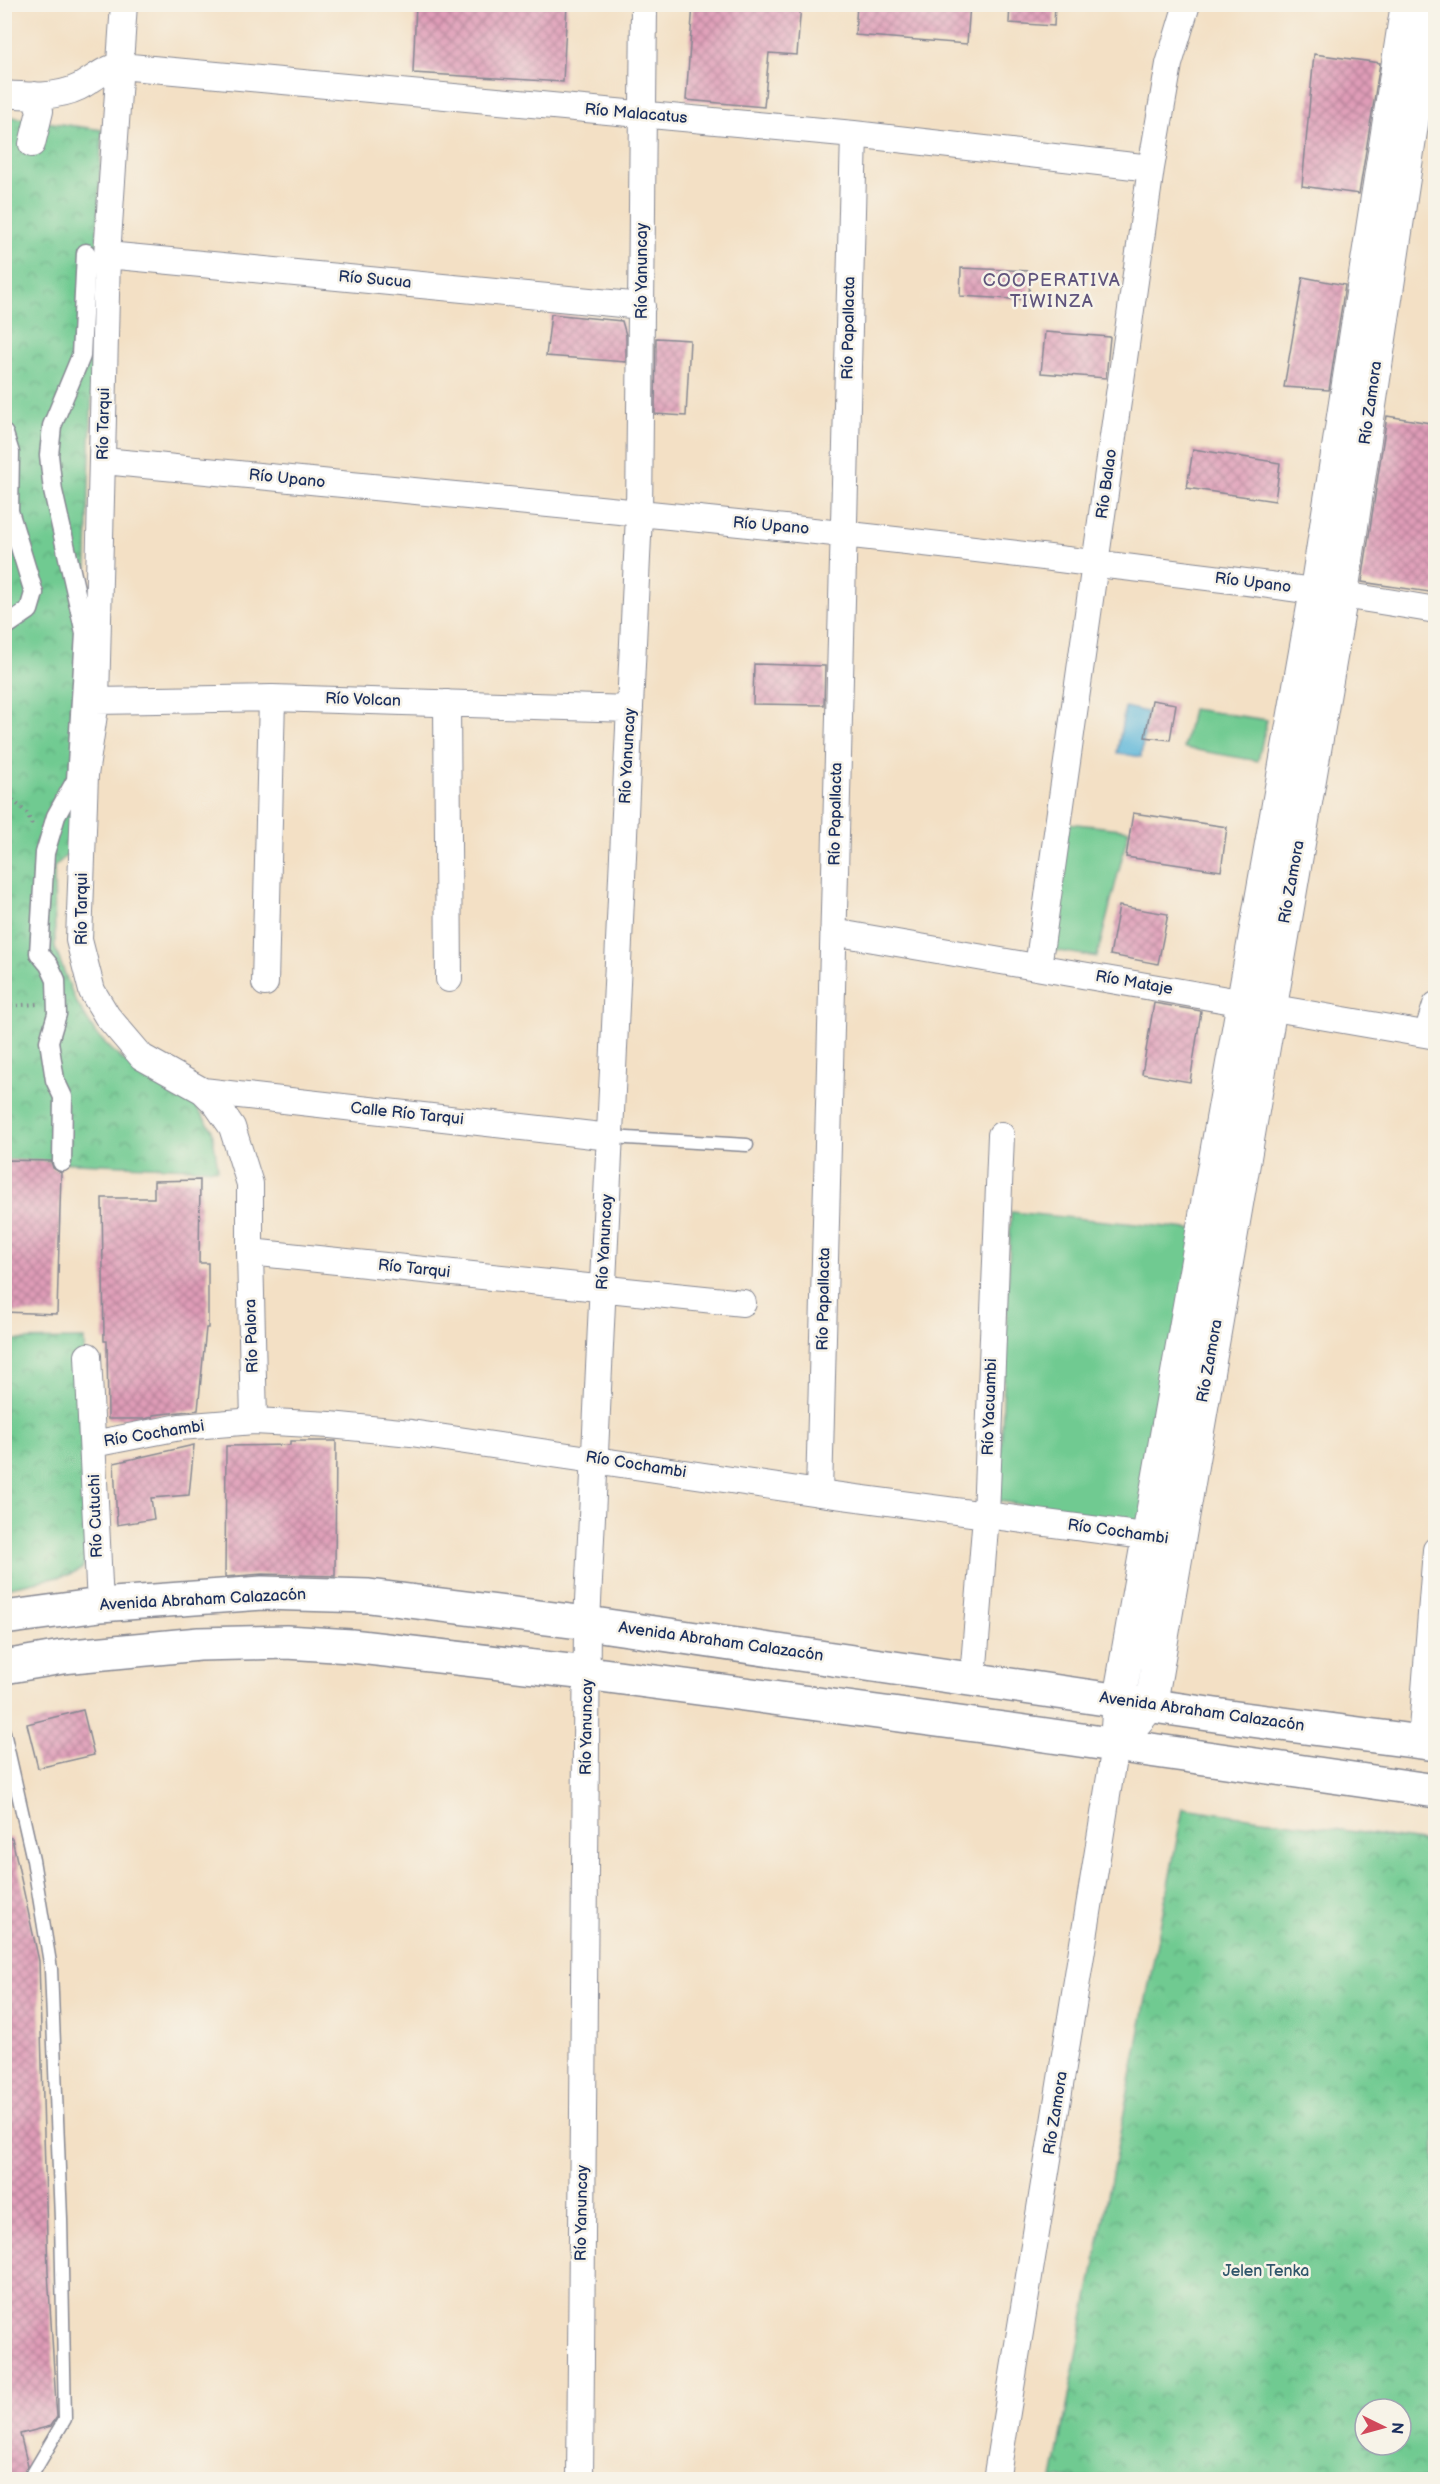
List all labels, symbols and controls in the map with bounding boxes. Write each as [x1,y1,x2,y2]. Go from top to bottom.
street label: Río Malacatus [584,100,688,128]
street label: Río Yanuncay [633,222,652,319]
street label: Río Sucua [338,267,412,293]
district label: COOPERATIVA TIWINZA [983,270,1121,312]
street label: Río Papallacta [839,276,859,380]
street label: Río Zamora [1356,360,1386,446]
street label: Río Tarqui [94,388,114,460]
street label: Río Balao [1093,448,1121,520]
street label: Río Upano [248,466,326,492]
street label: Río Upano [732,513,810,539]
street label: Río Upano [1214,569,1292,597]
street label: Río Volcan [325,689,401,711]
street label: Río Yanuncay [616,707,640,805]
street label: Río Papallacta [826,762,846,866]
street label: Río Zamora [1275,839,1309,925]
street label: Río Tarqui [73,873,92,945]
street label: Río Mataje [1094,967,1175,999]
street label: Calle Río Tarqui [349,1099,465,1129]
street label: Río Yanuncay [593,1193,617,1291]
street label: Río Papallacta [814,1247,834,1351]
street label: Río Tarqui [377,1256,451,1282]
street label: Río Palora [241,1299,263,1373]
street label: Río Zamora [1193,1318,1227,1404]
street label: Río Yacuambi [979,1358,1001,1456]
street label: Río Cochambi [102,1417,206,1451]
street label: Río Cochambi [584,1448,688,1482]
street label: Río Cutuchi [85,1474,107,1558]
street label: Río Cochambi [1066,1516,1170,1548]
street label: Avenida Abraham Calazacón [99,1585,307,1615]
street label: Avenida Abraham Calazacón [617,1618,825,1666]
street label: Río Yanuncay [577,1678,597,1775]
street label: Avenida Abraham Calazacón [1098,1688,1306,1736]
street label: Río Zamora [1040,2070,1072,2156]
street label: Río Yanuncay [572,2164,592,2261]
park label: Jelen Tenka [1223,2262,1309,2281]
north arrow [1353,2397,1413,2457]
text: N [1386,2421,1406,2435]

